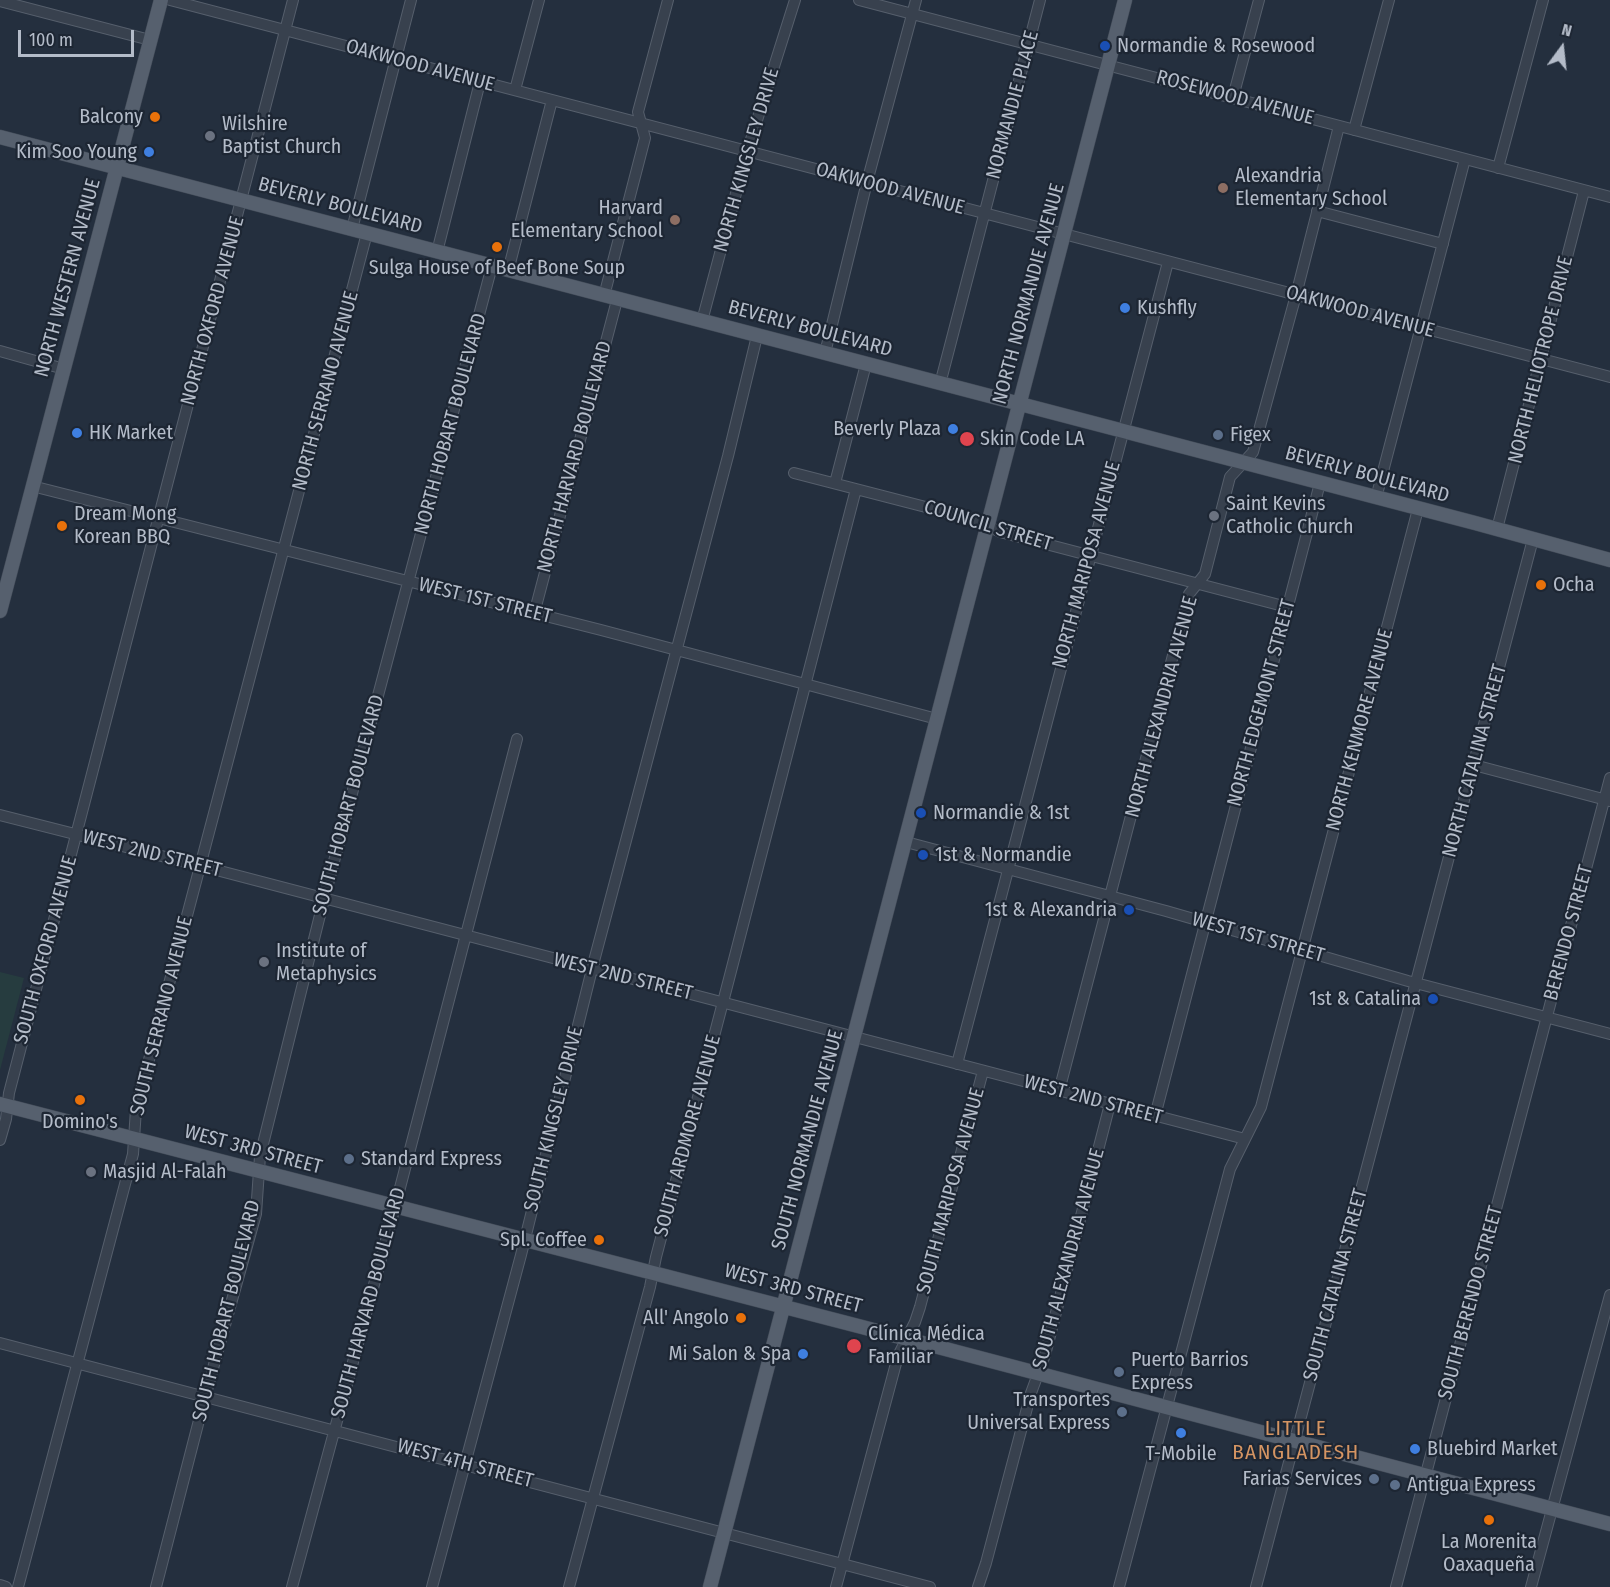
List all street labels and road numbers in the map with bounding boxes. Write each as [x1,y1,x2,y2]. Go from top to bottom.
street label: NORMANDIE PLACE [982,28,1044,182]
street label: OAKWOOD AVENUE [343,35,497,97]
street label: NORTH KINGSLEY DRIVE [709,65,785,255]
street label: ROSEWOOD AVENUE [1154,65,1316,131]
street label: OAKWOOD AVENUE [813,158,967,220]
street label: BEVERLY BOULEVARD [255,173,425,239]
street label: NORTH WESTERN AVENUE [30,176,106,380]
street label: NORTH NORMANDIE AVENUE [988,181,1070,407]
street label: NORTH OXFORD AVENUE [176,214,250,408]
street label: NORTH HELIOTROPE DRIVE [1504,254,1578,466]
street label: OAKWOOD AVENUE [1283,281,1437,343]
street label: NORTH SERRANO AVENUE [288,289,364,493]
street label: BEVERLY BOULEVARD [725,296,895,362]
street label: NORTH HOBART BOULEVARD [410,311,492,537]
street label: NORTH HARVARD BOULEVARD [533,339,617,575]
street label: BEVERLY BOULEVARD [1282,442,1452,508]
street label: NORTH MARIPOSA AVENUE [1048,459,1126,671]
street label: COUNCIL STREET [921,495,1055,557]
street label: WEST 1ST STREET [416,573,554,629]
street label: NORTH ALEXANDRIA AVENUE [1121,594,1203,820]
street label: NORTH EDGEMONT STREET [1223,597,1301,809]
street label: NORTH KENMORE AVENUE [1321,626,1399,834]
street label: NORTH CATALINA STREET [1438,662,1512,860]
street label: SOUTH HOBART BOULEVARD [308,692,390,918]
street label: WEST 2ND STREET [80,825,224,883]
street label: SOUTH OXFORD AVENUE [9,853,83,1047]
street label: BERENDO STREET [1539,863,1599,1003]
street label: WEST 1ST STREET [1189,908,1327,968]
street label: SOUTH SERRANO AVENUE [126,914,198,1118]
street label: WEST 2ND STREET [551,948,695,1006]
street label: SOUTH KINGSLEY DRIVE [519,1024,589,1214]
street label: SOUTH NORMANDIE AVENUE [767,1027,849,1253]
street label: SOUTH ARDMORE AVENUE [650,1033,726,1239]
street label: WEST 2ND STREET [1021,1070,1165,1130]
street label: SOUTH MARIPOSA AVENUE [912,1085,990,1297]
street label: WEST 3RD STREET [182,1120,324,1180]
street label: SOUTH ALEXANDRIA AVENUE [1028,1146,1110,1372]
street label: SOUTH HARVARD BOULEVARD [327,1185,411,1421]
street label: SOUTH CATALINA STREET [1299,1186,1373,1384]
street label: SOUTH HOBART BOULEVARD [188,1198,266,1424]
street label: SOUTH BERENDO STREET [1434,1203,1508,1403]
street label: WEST 3RD STREET [722,1259,864,1319]
street label: WEST 4TH STREET [394,1434,536,1494]

